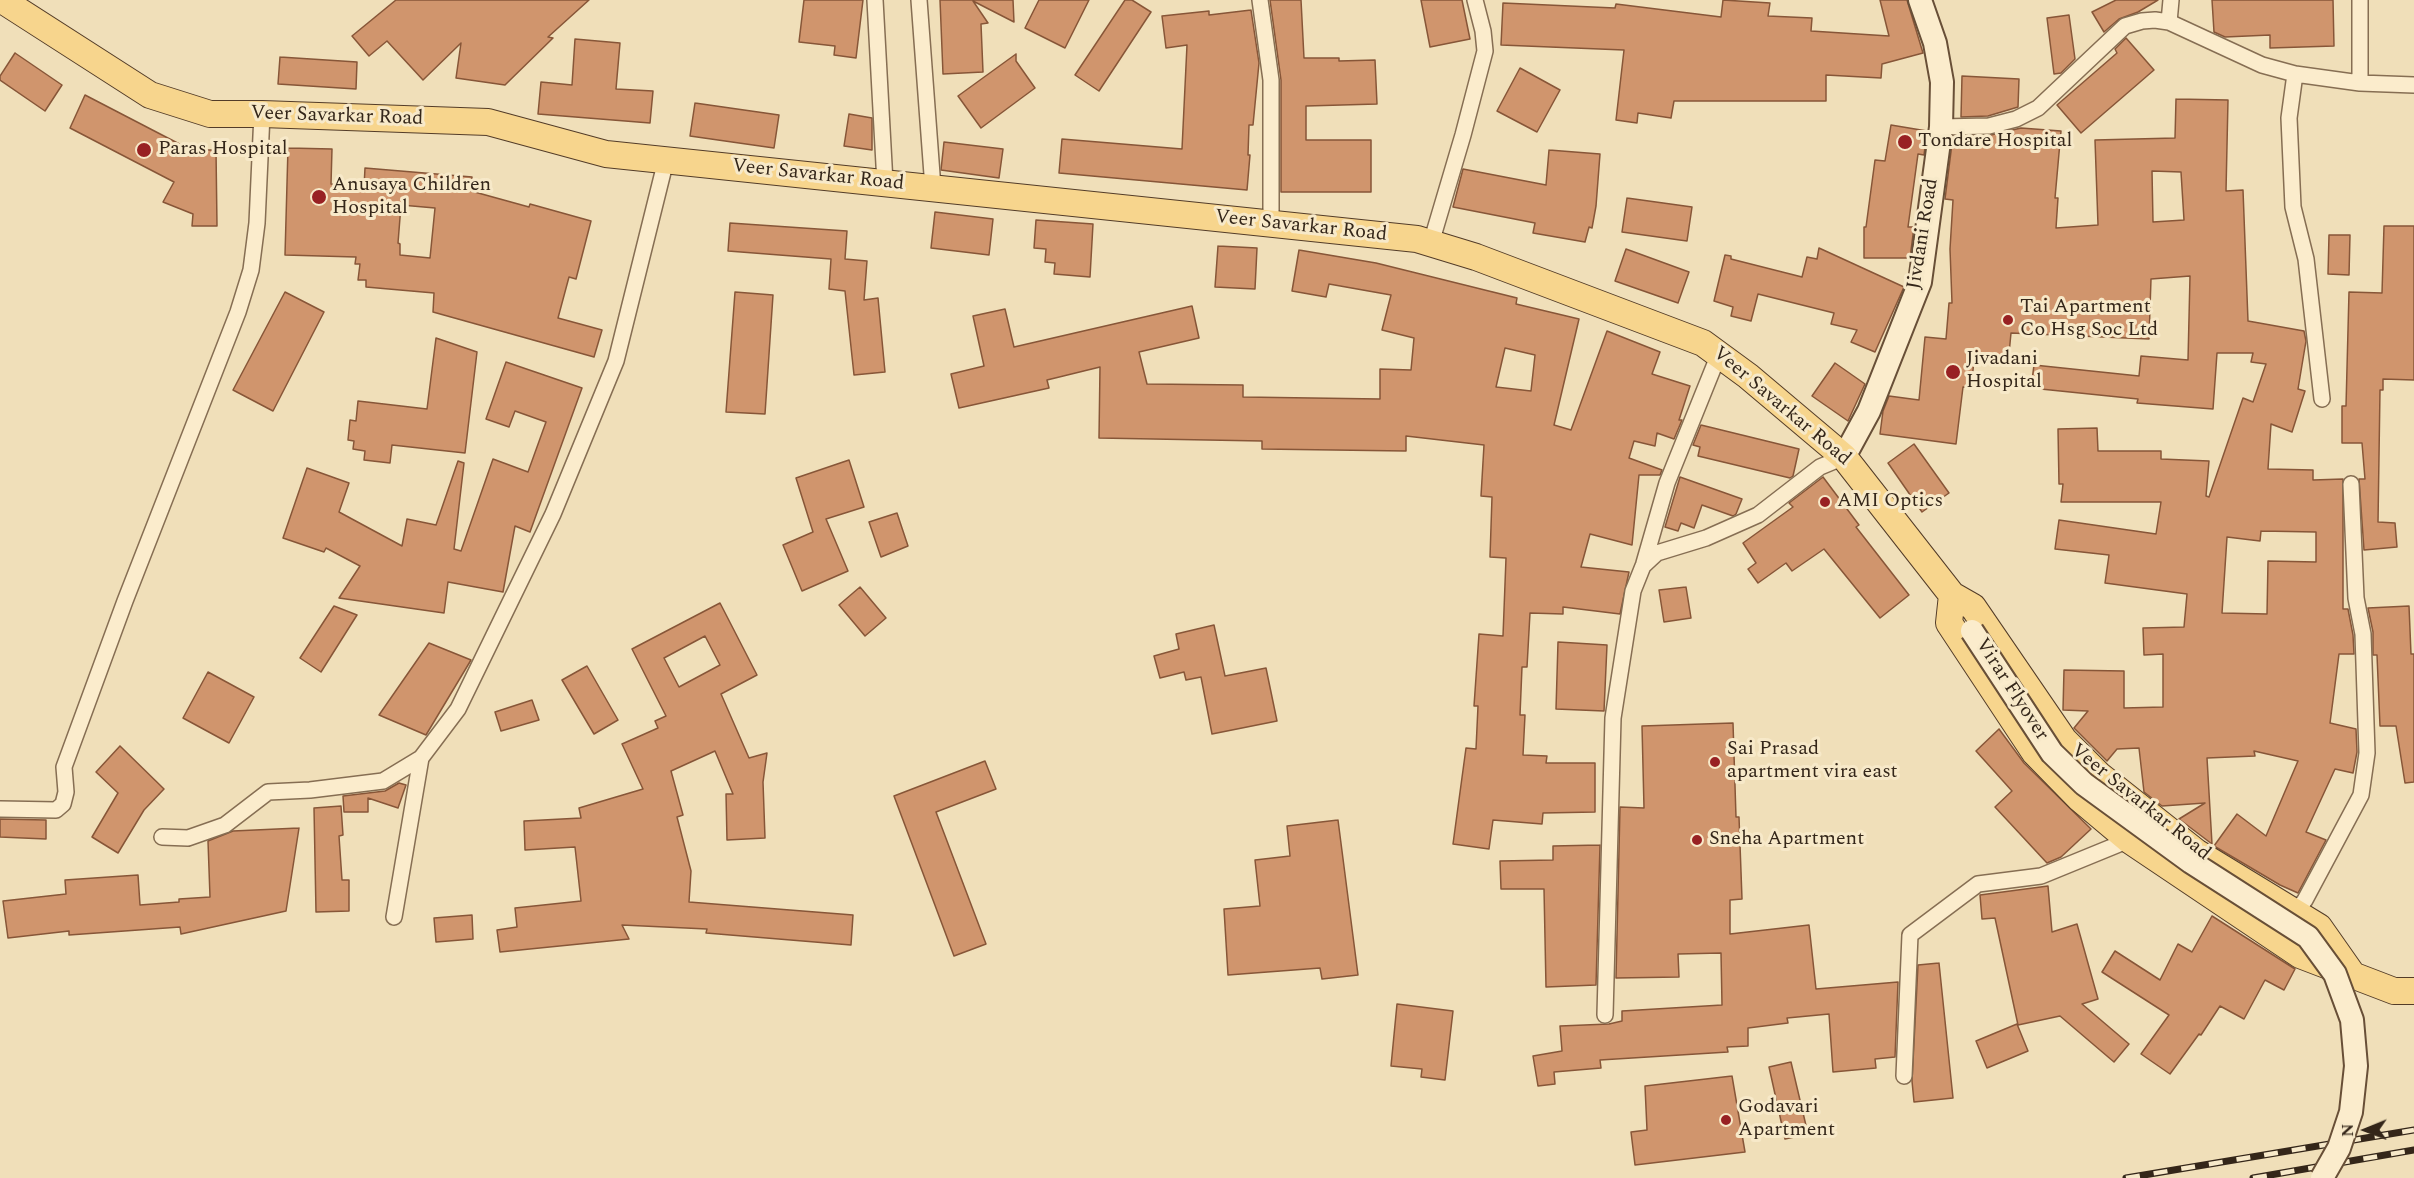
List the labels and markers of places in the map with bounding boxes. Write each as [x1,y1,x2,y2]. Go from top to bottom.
place label: Tondare Hospital [1918,130,2072,154]
marker: Tondare Hospital [1896,133,1914,151]
place label: Paras Hospital [158,138,288,162]
marker: Paras Hospital [135,141,153,159]
place label: Anusaya Children Hospital [332,174,491,221]
marker: Anusaya Children Hospital [310,188,328,206]
place label: Tai Apartment Co Hsg Soc Ltd [2020,296,2158,343]
marker: Tai Apartment Co Hsg Soc Ltd [2001,313,2015,327]
place label: Jivadani Hospital [1966,348,2042,395]
marker: Jivadani Hospital [1944,363,1962,381]
place label: AMI Optics [1837,490,1943,514]
marker: AMI Optics [1818,495,1832,509]
place label: Sai Prasad apartment vira east [1727,738,1898,785]
marker: Sai Prasad apartment vira east [1708,755,1722,769]
place label: Sneha Apartment [1709,828,1864,852]
marker: Sneha Apartment [1690,833,1704,847]
place label: Godavari Apartment [1738,1096,1835,1143]
marker: Godavari Apartment [1719,1113,1733,1127]

